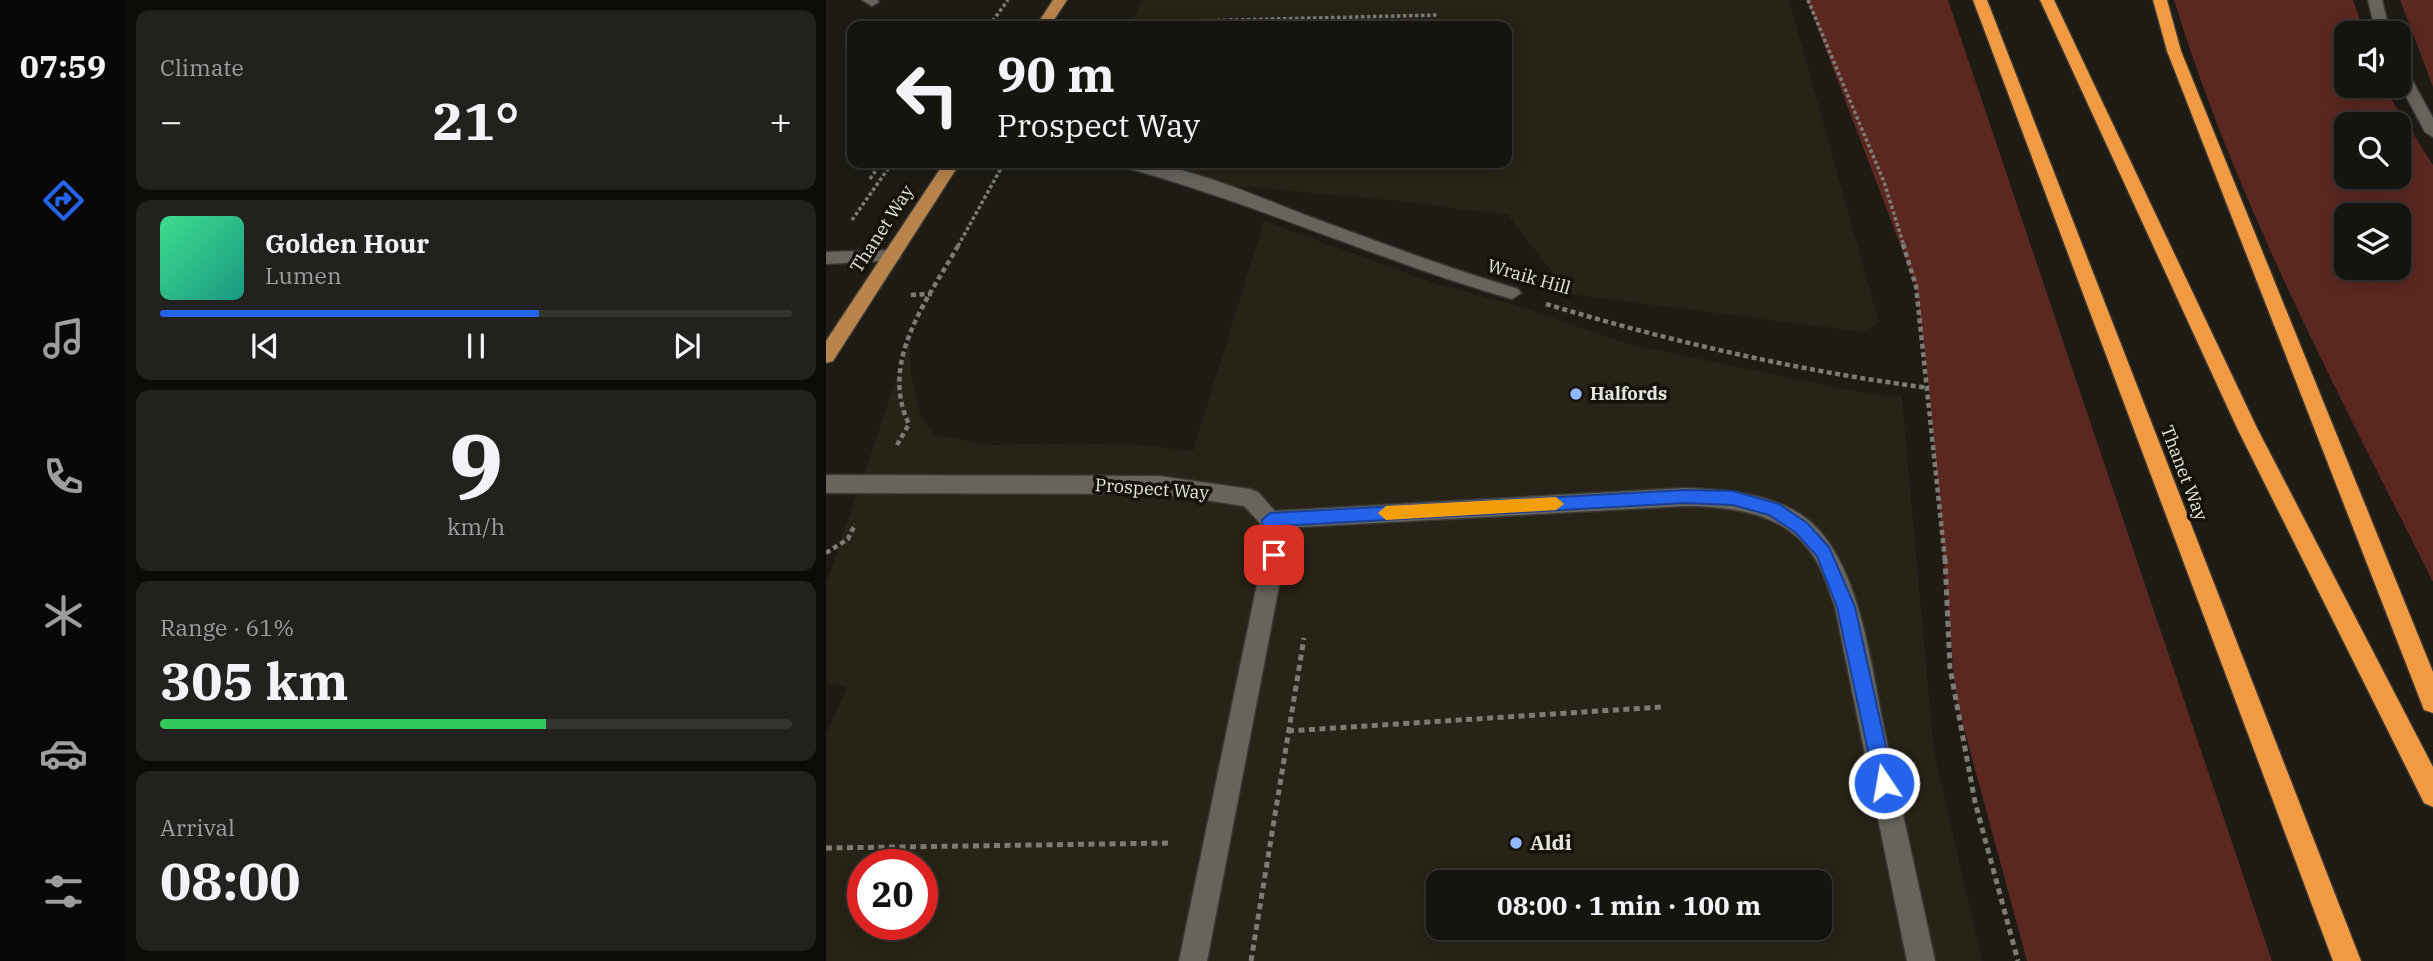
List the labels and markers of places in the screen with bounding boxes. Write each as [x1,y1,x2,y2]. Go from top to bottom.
place label: Halfords [1590,382,1667,405]
marker: Halfords [1568,386,1584,402]
pin [1244,525,1304,585]
place label: Aldi [1530,828,1572,856]
marker: Aldi [1508,835,1524,851]

